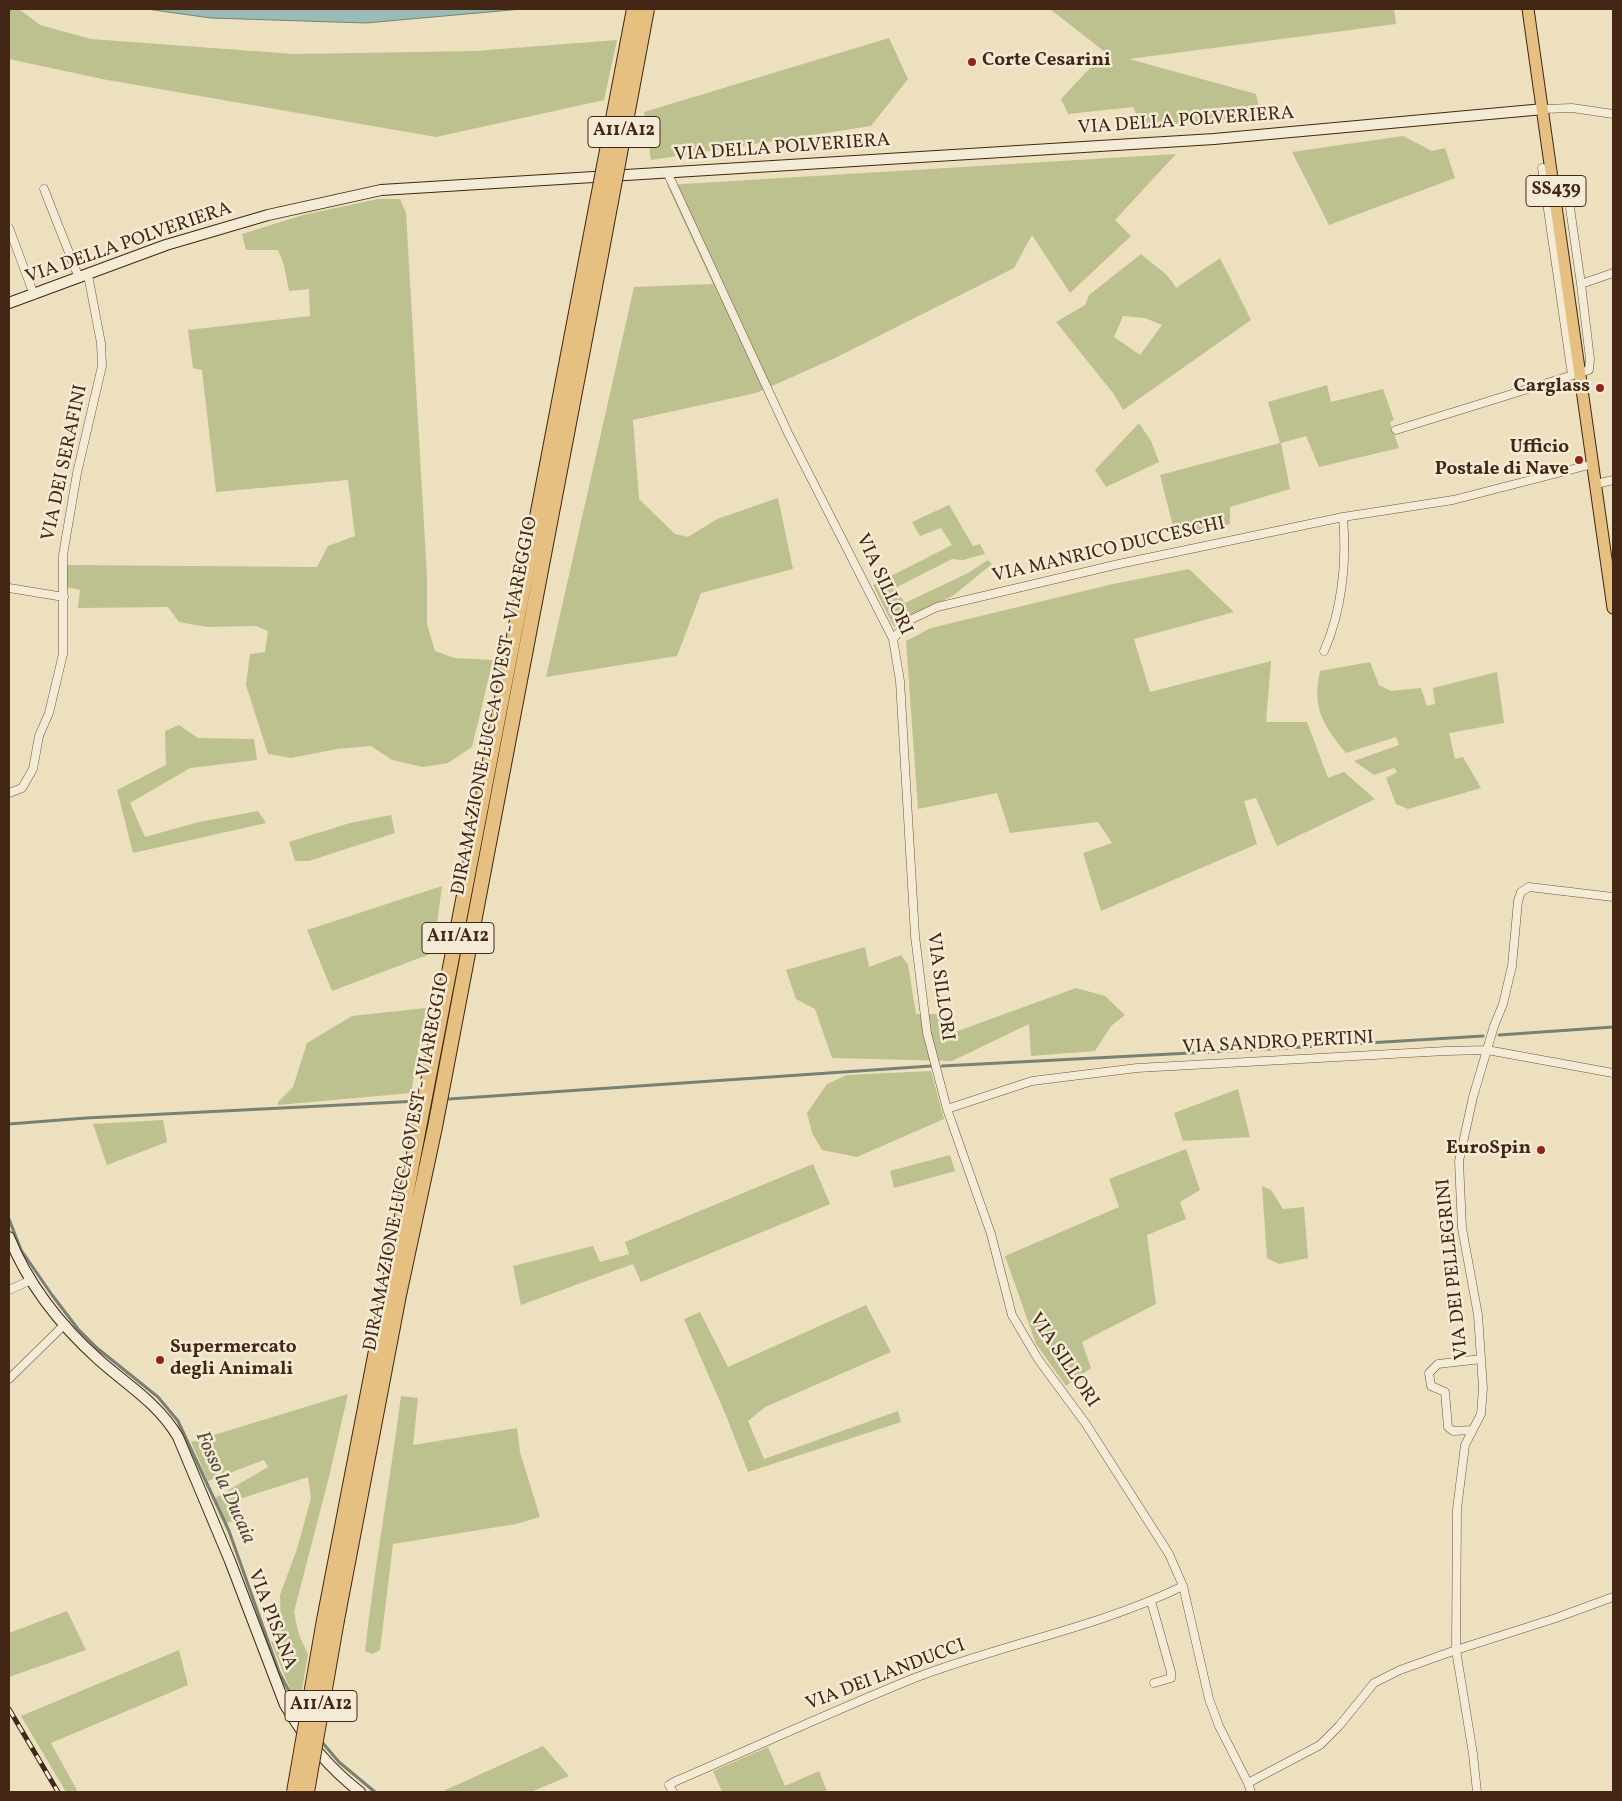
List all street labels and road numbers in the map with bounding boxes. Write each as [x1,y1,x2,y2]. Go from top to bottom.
street label: VIA DELLA POLVERIERA [1077,103,1295,141]
road number: A11/A12 [588,116,660,148]
street label: VIA DELLA POLVERIERA [673,130,891,168]
road number: SS439 [1526,176,1586,207]
street label: VIA DELLA POLVERIERA [23,198,235,290]
street label: VIA DEI SERAFINI [38,383,94,543]
street label: VIA MANRICO DUCCESCHI [990,513,1228,589]
street label: DIRAMAZIONE LUCCA OVEST - VIAREGGIO [448,515,544,897]
street label: VIA SILLORI [850,531,916,639]
road number: A11/A12 [422,922,494,954]
street label: VIA SILLORI [920,931,958,1043]
street label: DIRAMAZIONE LUCCA OVEST - VIAREGGIO [360,971,456,1353]
street label: VIA SANDRO PERTINI [1182,1028,1374,1060]
street label: VIA DEI PELLEGRINI [1433,1177,1475,1361]
street label: VIA SILLORI [1023,1309,1103,1413]
street label: VIA PISANA [241,1567,301,1673]
street label: VIA DEI LANDUCCI [803,1635,969,1717]
road number: A11/A12 [285,1690,357,1722]

